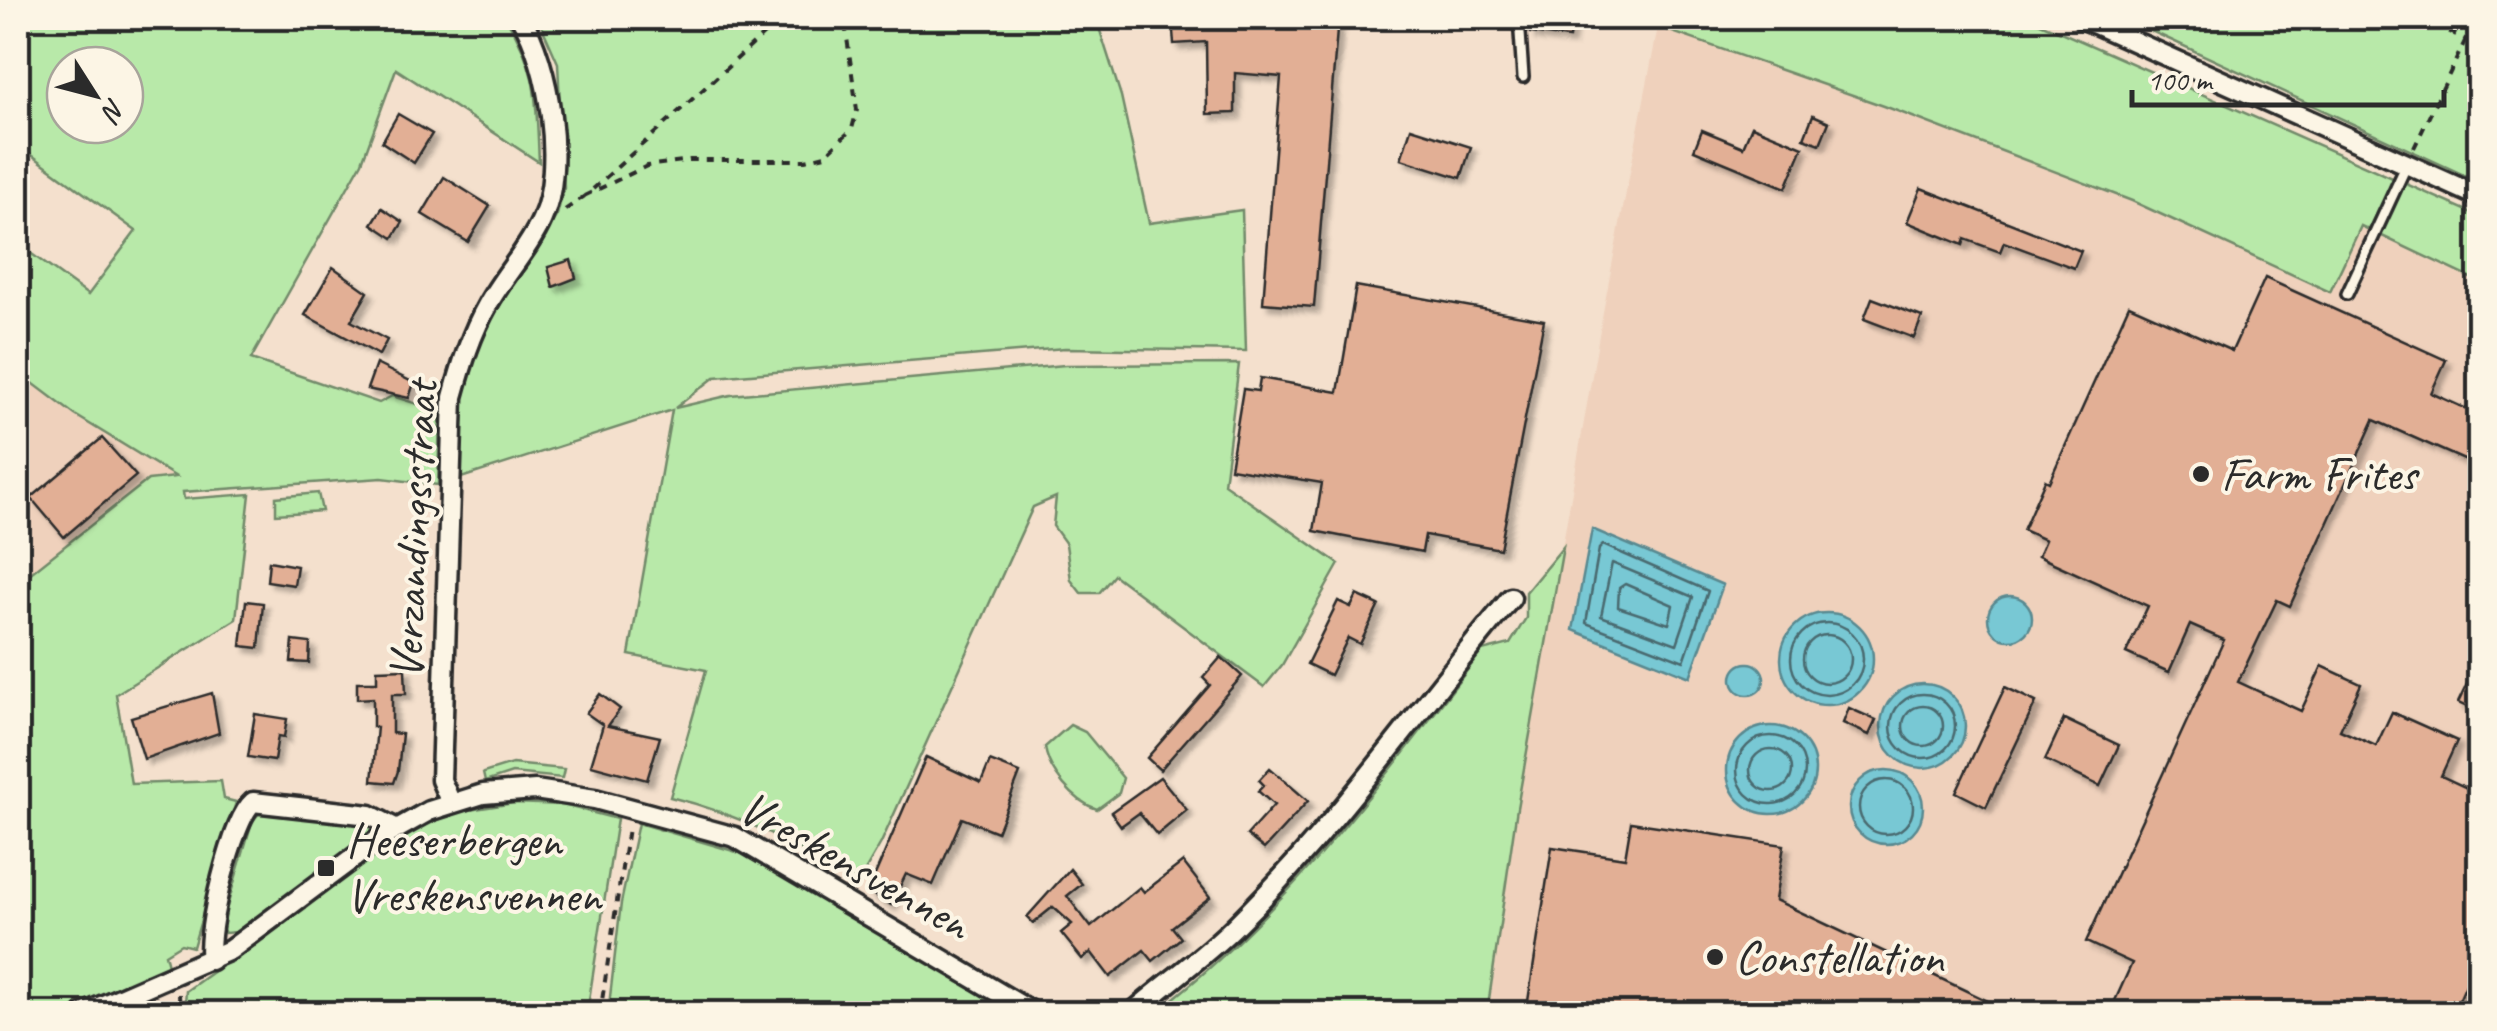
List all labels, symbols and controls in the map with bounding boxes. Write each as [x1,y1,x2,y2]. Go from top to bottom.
north arrow [45,45,145,145]
scale bar [2132,45,2444,107]
text: 100 m [2147,61,2214,99]
text: N [93,92,134,130]
street label: Verzandingsstraat [375,375,451,681]
place label: Farm Frites [2221,444,2420,504]
marker: Farm Frites [2190,463,2212,485]
street label: Vreskensvennen [729,777,983,954]
place label: Heeserbergen Vreskensvennen [346,810,603,925]
marker: Heeserbergen Vreskensvennen [315,857,337,879]
place label: Constellation [1735,927,1945,987]
marker: Constellation [1704,946,1726,968]

